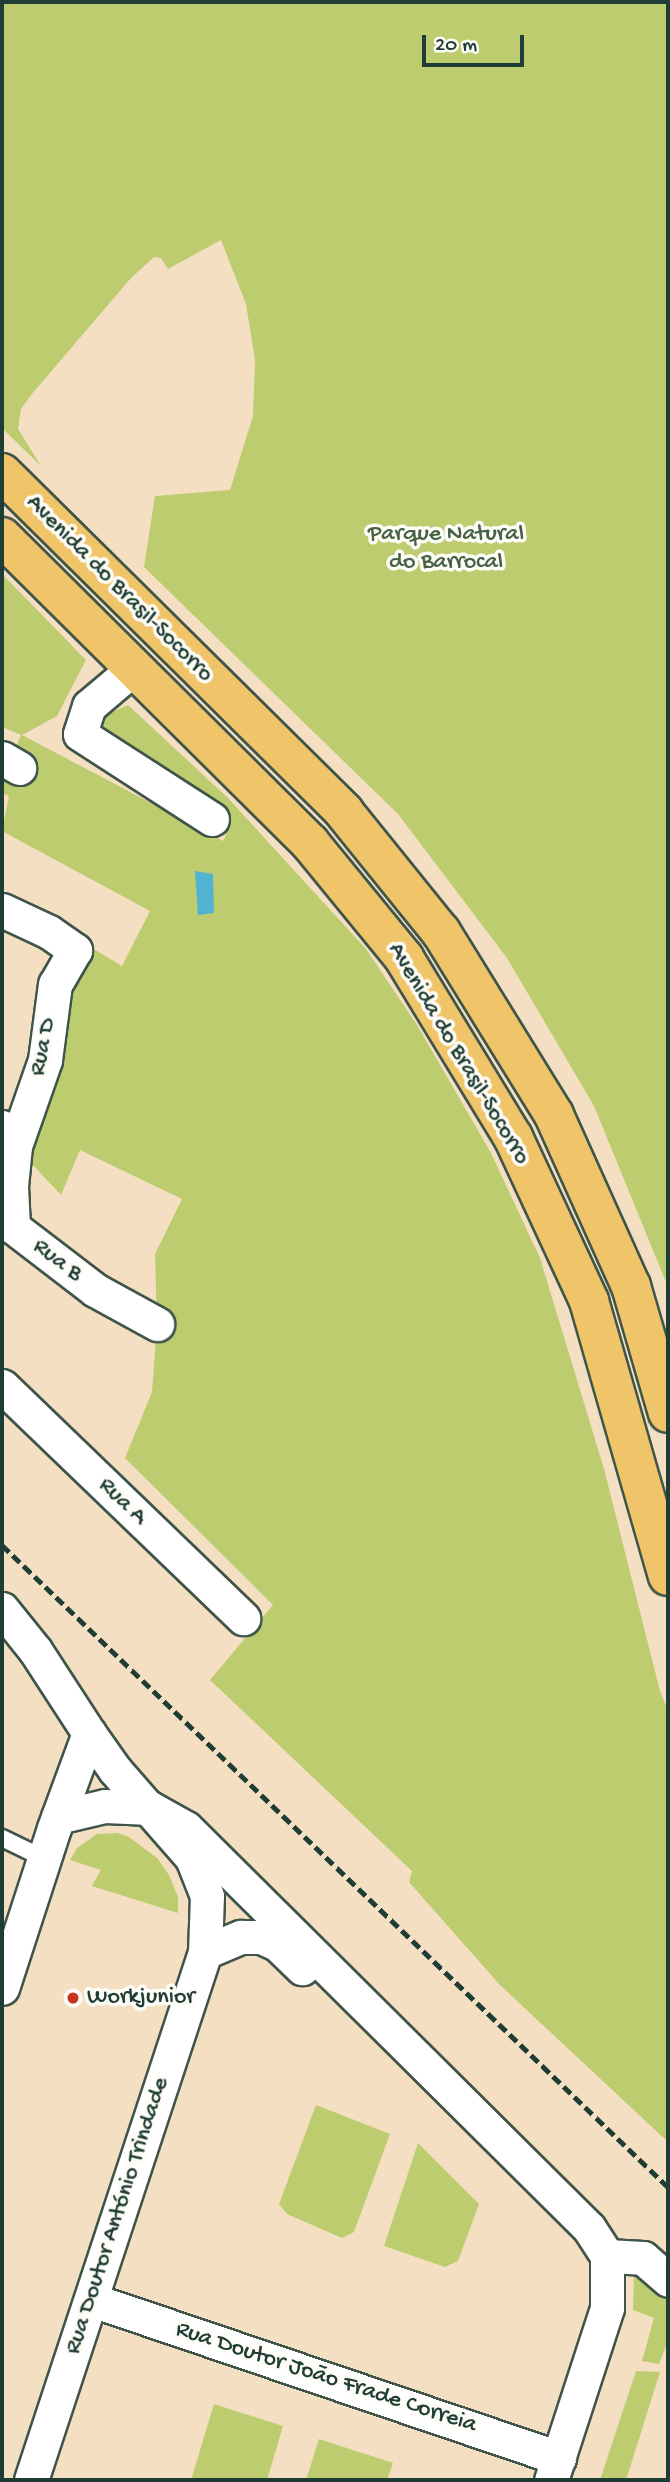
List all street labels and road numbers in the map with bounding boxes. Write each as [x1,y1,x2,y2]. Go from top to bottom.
street label: Avenida do Brasil-Socorro [19,489,219,689]
street label: Avenida do Brasil-Socorro [380,938,536,1170]
street label: Rua D [24,1016,64,1078]
street label: Rua B [26,1233,88,1289]
street label: Rua A [91,1472,153,1532]
street label: Rua Doutor António Trindade [60,2074,176,2358]
street label: Rua Doutor João Frade Correia [172,2316,480,2440]

